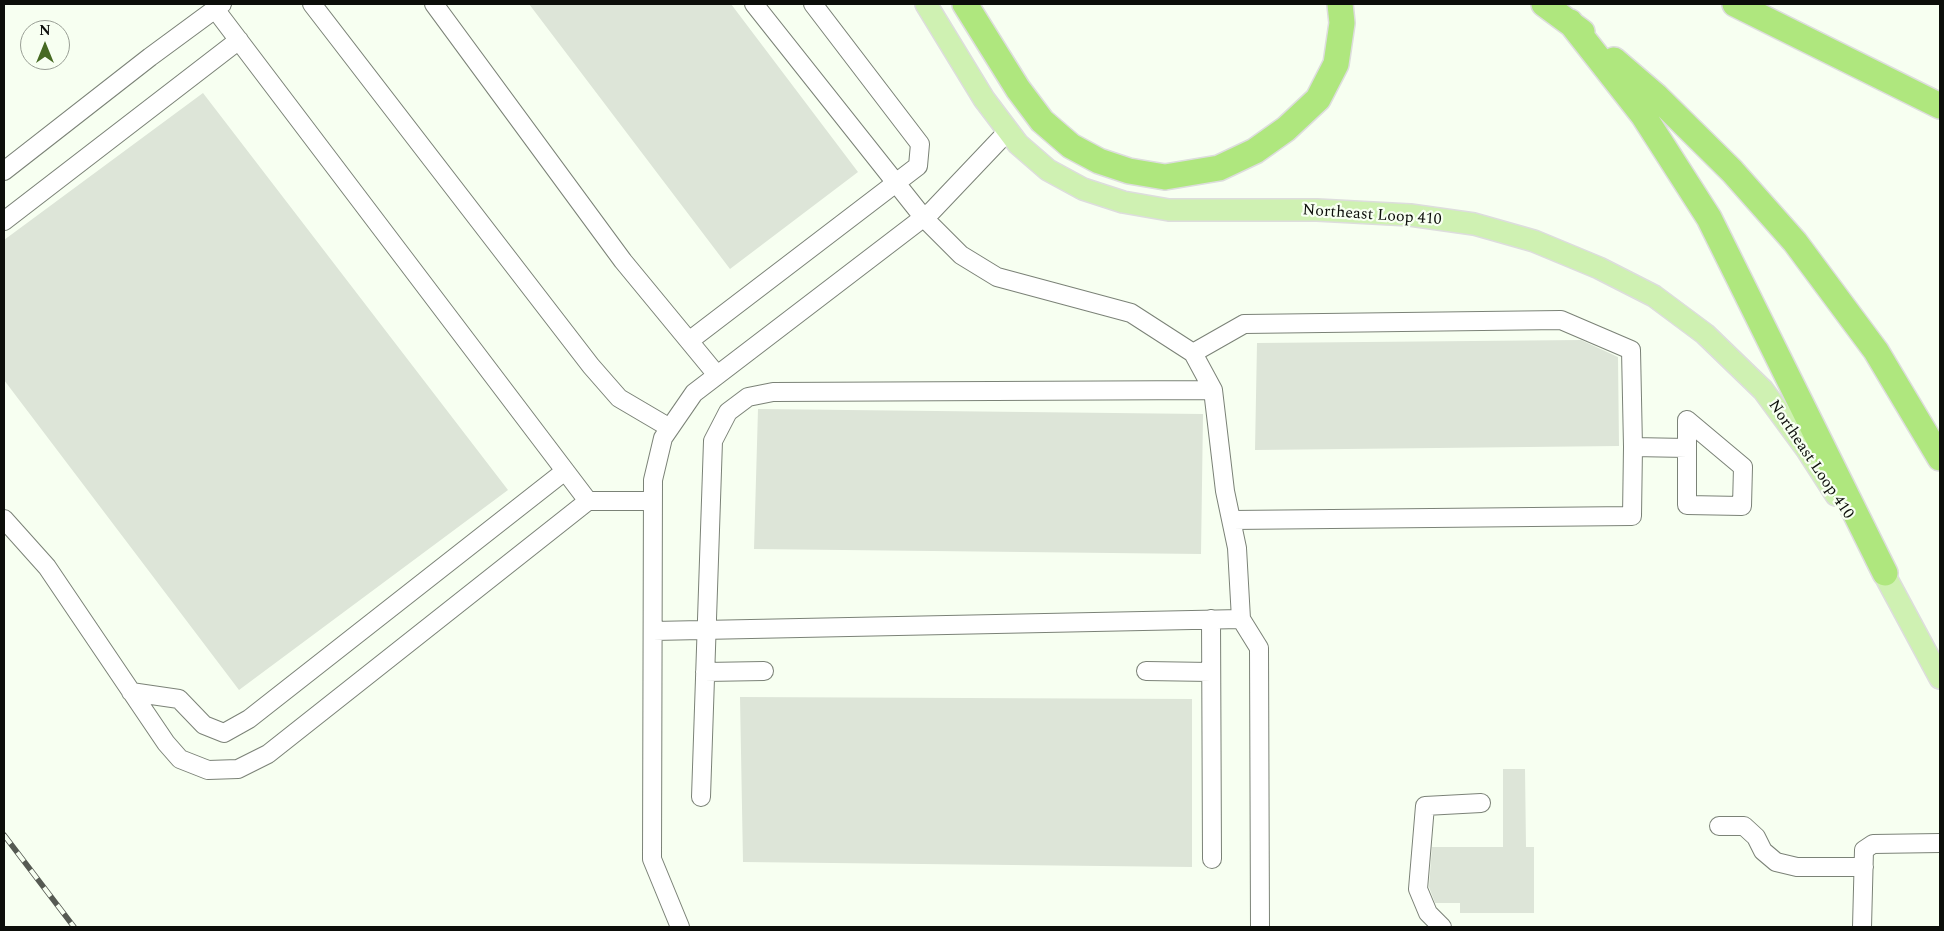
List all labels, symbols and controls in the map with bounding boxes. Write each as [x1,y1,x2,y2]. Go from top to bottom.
north arrow [20,20,70,70]
text: N [39,20,51,41]
street label: Northeast Loop 410 [1302,202,1442,230]
street label: Northeast Loop 410 [1763,397,1857,523]

